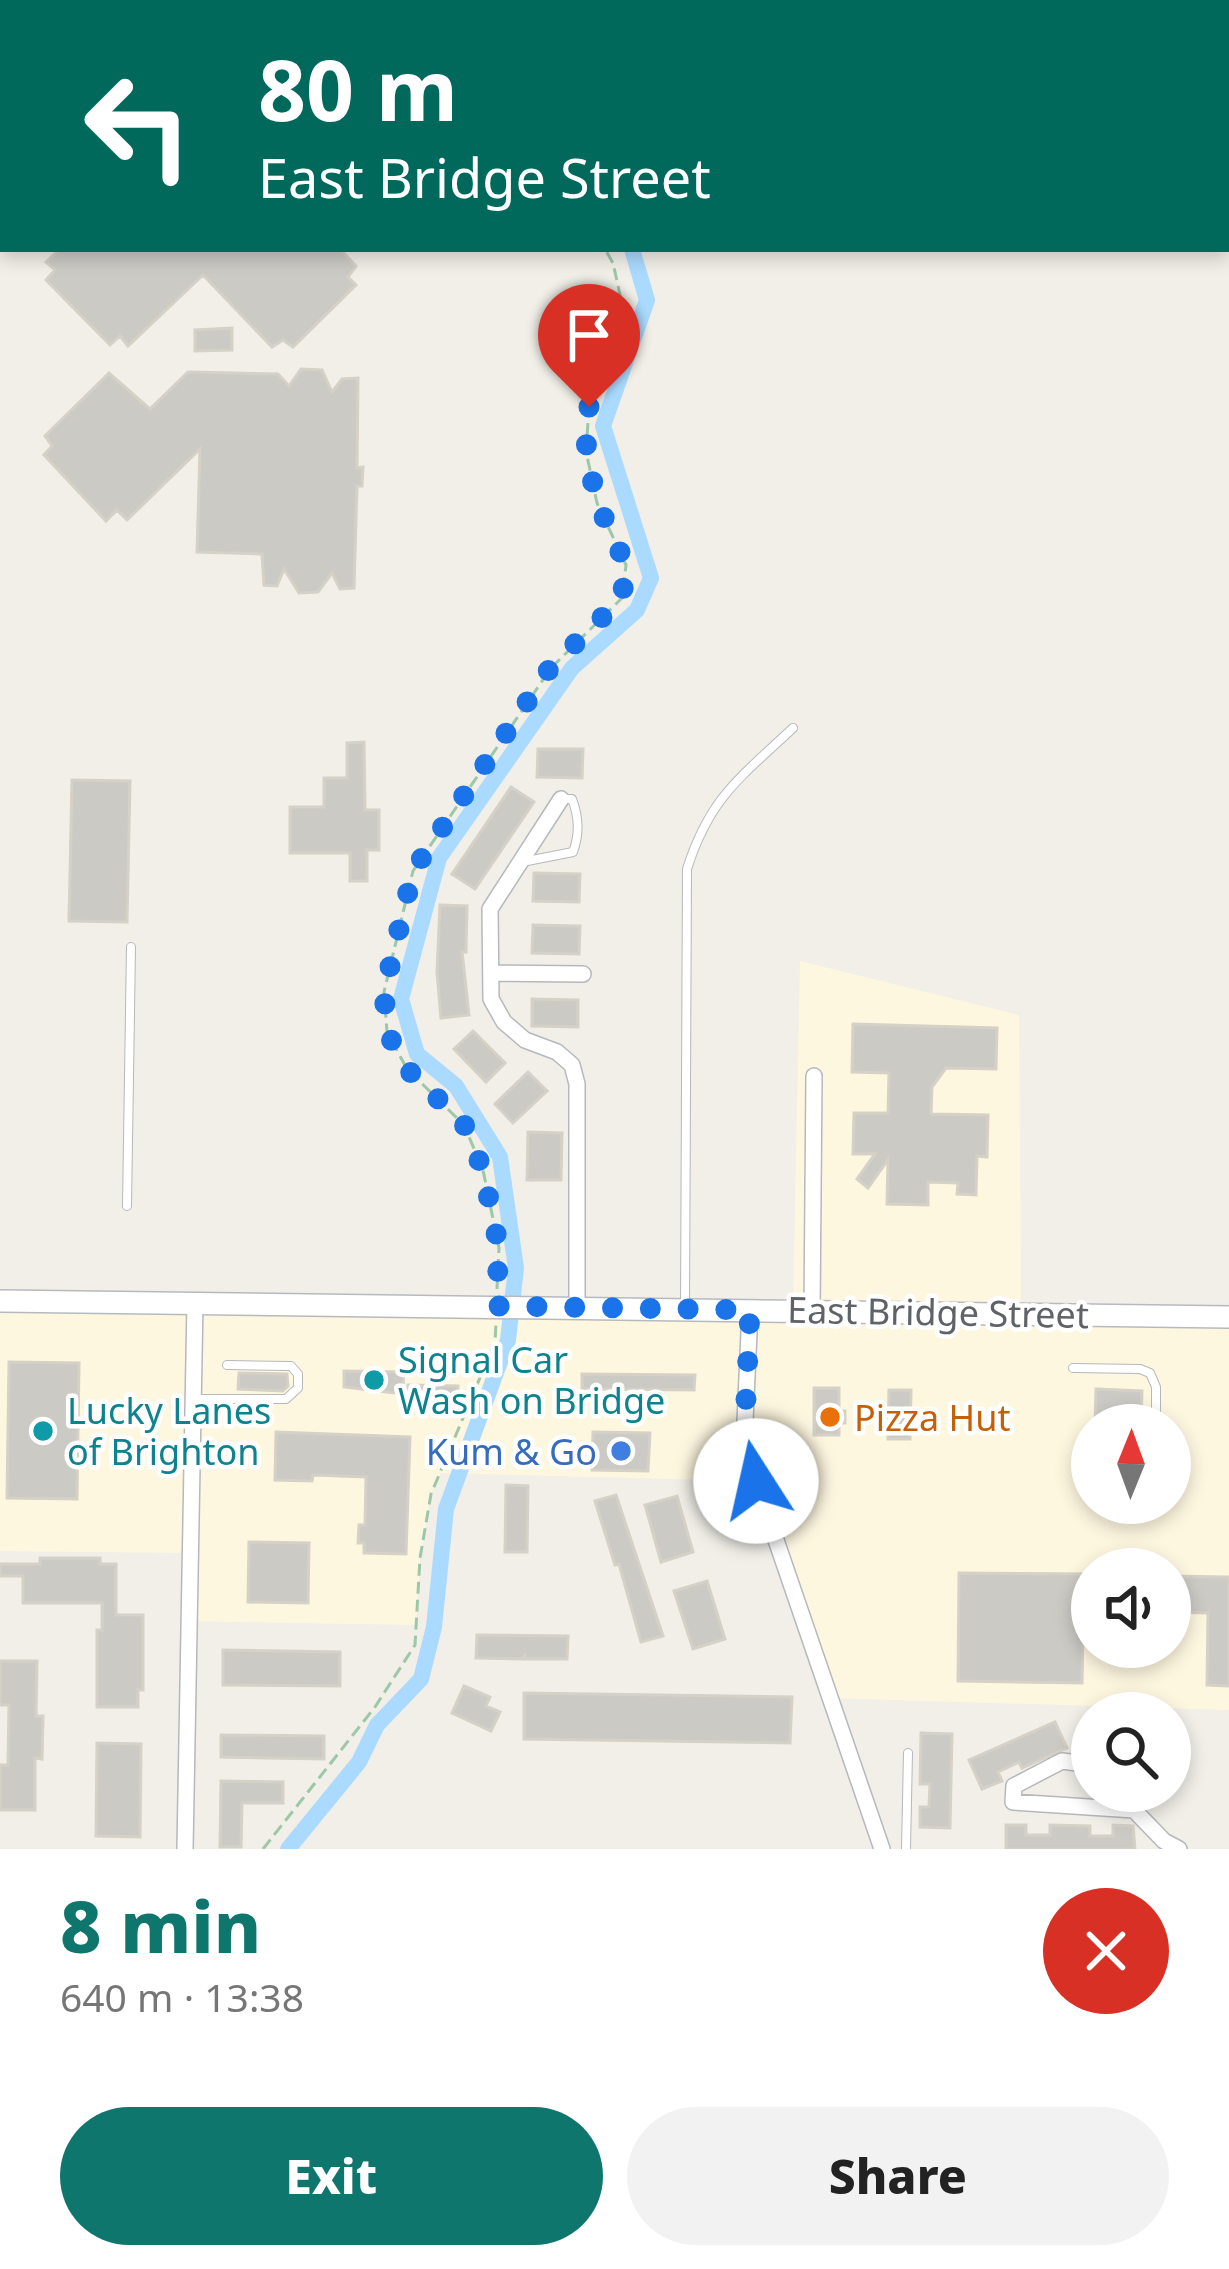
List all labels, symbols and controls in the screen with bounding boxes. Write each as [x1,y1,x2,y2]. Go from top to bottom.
text: 80 m [258,31,458,146]
icon: left [60,48,216,204]
text: East Bridge Street [258,140,711,214]
pin [538,284,640,407]
icon: arrive [556,302,622,368]
street label: East Bridge Street [787,1285,1089,1339]
place label: Signal Car Wash on Bridge [398,1335,665,1425]
marker: Signal Car Wash on Bridge [361,1367,387,1393]
place label: Lucky Lanes of Brighton [67,1386,271,1476]
place label: Pizza Hut [854,1393,1010,1442]
marker: Pizza Hut [817,1404,843,1430]
north arrow [1071,1404,1191,1524]
map controls [1071,1404,1191,1812]
marker: Lucky Lanes of Brighton [30,1418,56,1444]
position arrow [693,1418,819,1544]
place label: Kum & Go [426,1427,597,1476]
marker: Kum & Go [608,1438,634,1464]
button: sound [1071,1548,1191,1668]
button: search [1071,1692,1191,1812]
text: 8 min [60,1876,261,1974]
button: close [1043,1888,1169,2014]
text: 640 m · 13:38 [60,1970,304,2023]
button: Exit [60,2107,603,2245]
button: Share [627,2107,1169,2245]

